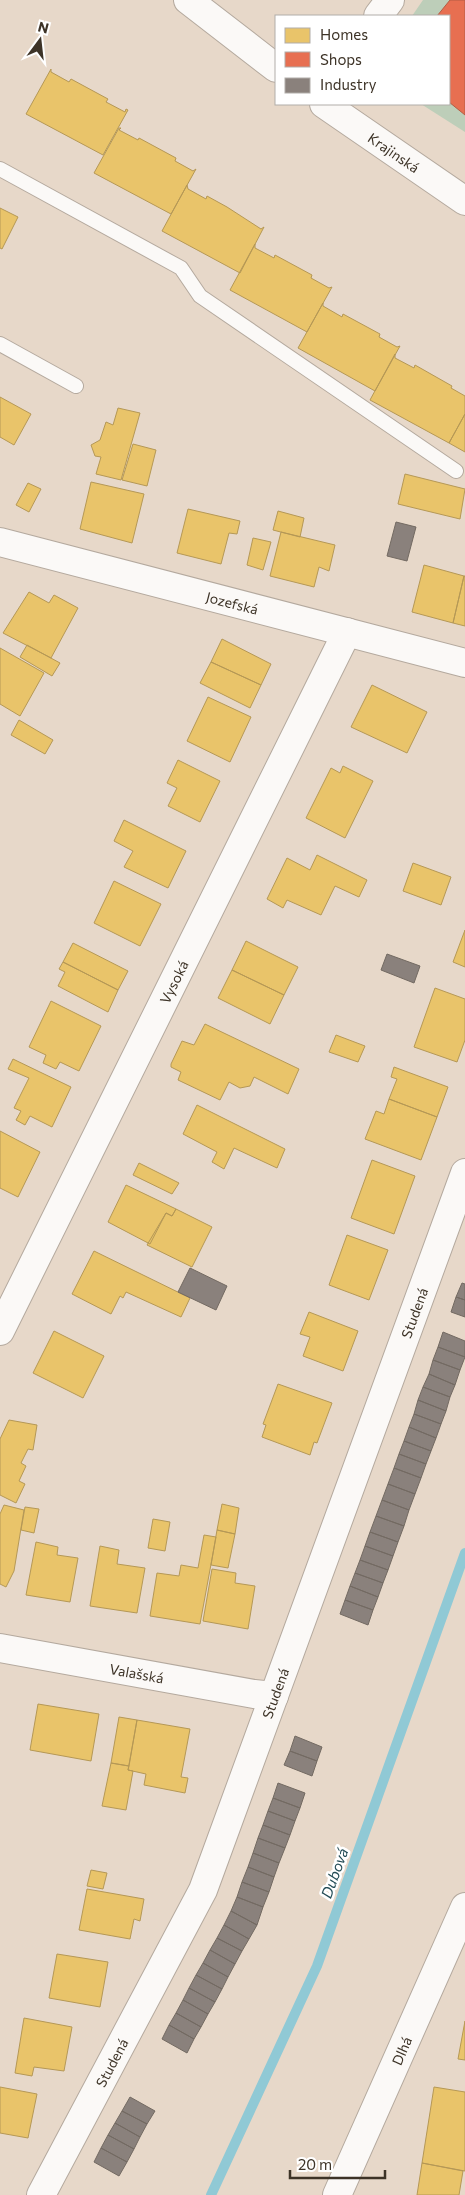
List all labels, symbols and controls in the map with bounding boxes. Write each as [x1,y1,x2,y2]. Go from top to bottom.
north arrow [15,15,65,65]
legend [275,15,450,105]
text: N [36,17,51,37]
text: Homes [320,25,368,43]
text: Shops [320,50,362,68]
text: Industry [320,75,377,93]
street label: Krajinská [365,129,423,176]
street label: Jozefská [204,588,260,617]
street label: Vysoká [156,957,191,1006]
street label: Studená [397,1285,431,1340]
street label: Valašská [108,1660,165,1686]
street label: Studená [258,1666,292,1721]
water label: Dubová [317,1845,351,1901]
street label: Dlhá [387,2034,415,2067]
street label: Studená [92,2035,131,2090]
scale bar [290,2148,385,2180]
text: 20 m [298,2155,332,2173]

